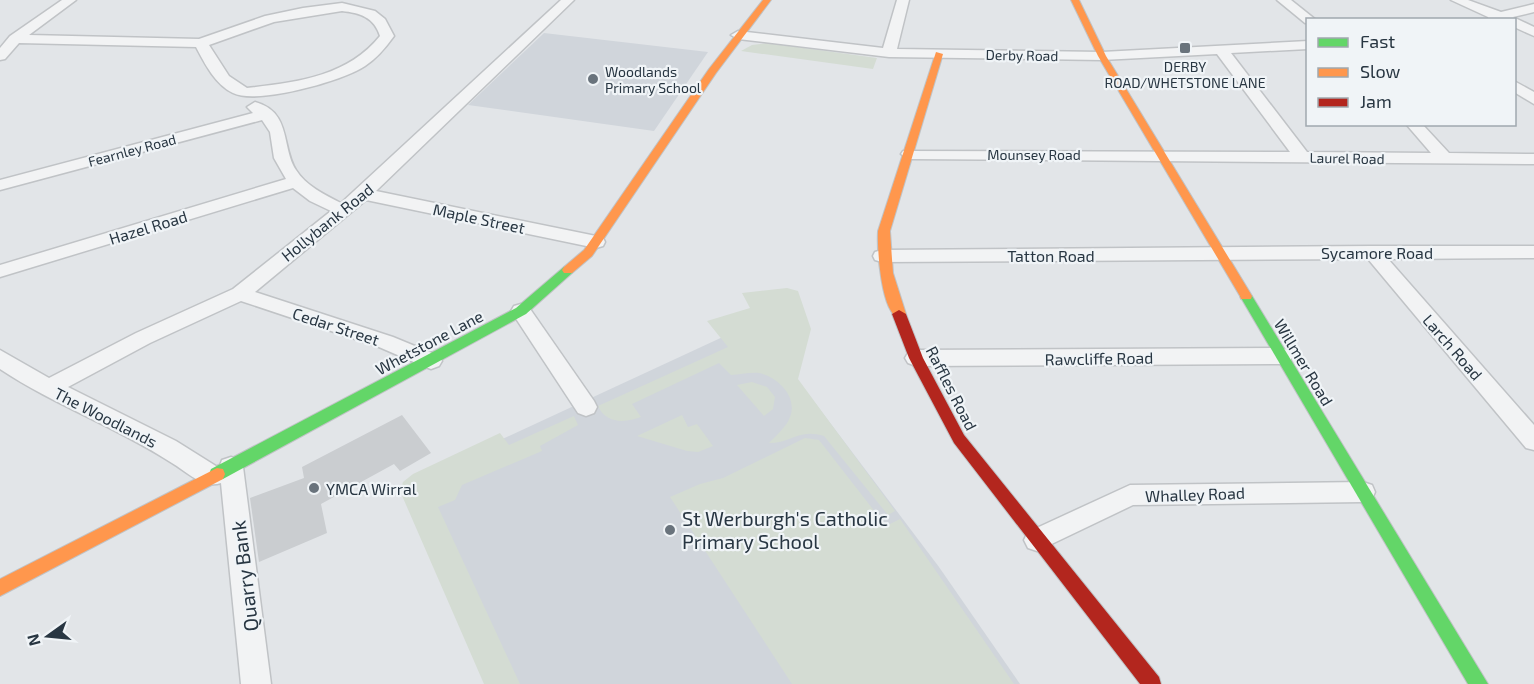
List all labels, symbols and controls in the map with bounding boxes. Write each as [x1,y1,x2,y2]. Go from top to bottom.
legend [1306,18,1516,126]
text: Fast [1360,30,1395,52]
marker: DERBY ROAD/WHETSTONE LANE [1178,41,1192,55]
street label: Derby Road [985,46,1059,64]
place label: DERBY ROAD/WHETSTONE LANE [1105,58,1266,91]
text: Slow [1360,60,1401,82]
place label: Woodlands Primary School [605,63,702,96]
marker: Woodlands Primary School [586,72,600,86]
text: Jam [1360,90,1392,112]
street label: Fearnley Road [86,130,178,170]
street label: Mounsey Road [987,146,1081,163]
street label: Laurel Road [1309,149,1385,167]
street label: Hollybank Road [277,179,377,265]
street label: Maple Street [431,199,527,237]
street label: Hazel Road [106,206,190,248]
street label: Sycamore Road [1321,243,1433,262]
street label: Tatton Road [1007,246,1095,265]
street label: Cedar Street [290,303,382,349]
street label: Whetstone Lane [372,306,486,378]
street label: Larch Road [1419,310,1487,384]
street label: Willmer Road [1271,315,1337,409]
street label: Raffles Road [923,343,981,433]
street label: Rawcliffe Road [1045,348,1153,368]
street label: The Woodlands [51,383,161,451]
place label: YMCA Wirral [326,479,417,498]
marker: YMCA Wirral [307,481,321,495]
street label: Whalley Road [1145,483,1245,505]
place label: St Werburgh's Catholic Primary School [682,506,888,553]
street label: Quarry Bank [225,519,263,633]
marker: St Werburgh's Catholic Primary School [663,523,677,537]
north arrow [18,606,78,666]
text: N [22,632,44,648]

